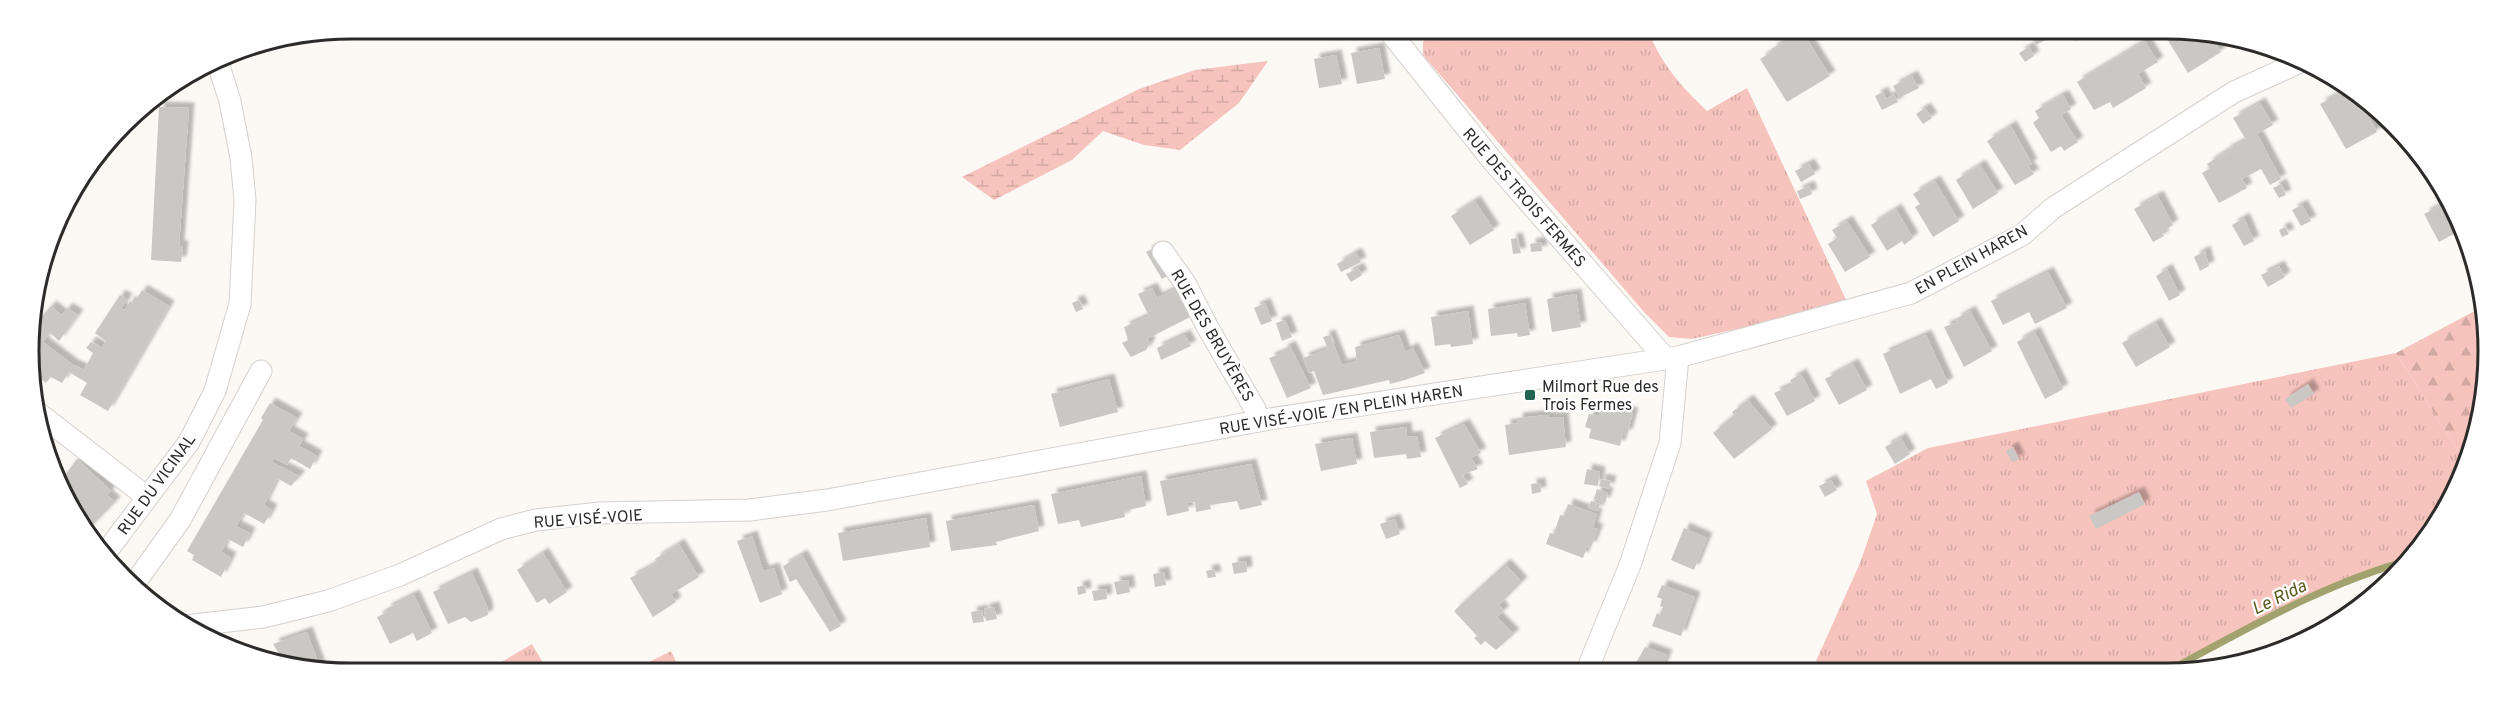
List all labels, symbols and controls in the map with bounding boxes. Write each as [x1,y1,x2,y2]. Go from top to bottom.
street label: RUE DES TROIS FERMES [1458,125,1589,272]
street label: EN PLEIN HAREN [1912,222,2032,300]
street label: RUE DES BRUYÈRES [1165,265,1259,406]
place label: Milmort Rue des Trois Fermes [1542,378,1659,416]
street label: RUE VISÉ-VOIE /EN PLEIN HAREN [1218,380,1465,440]
marker: Milmort Rue des Trois Fermes [1523,388,1537,402]
street label: RUE DU VICINAL [114,431,201,540]
street label: RUE VISÉ-VOIE [533,504,643,534]
water label: Le Rida [2249,575,2311,621]

